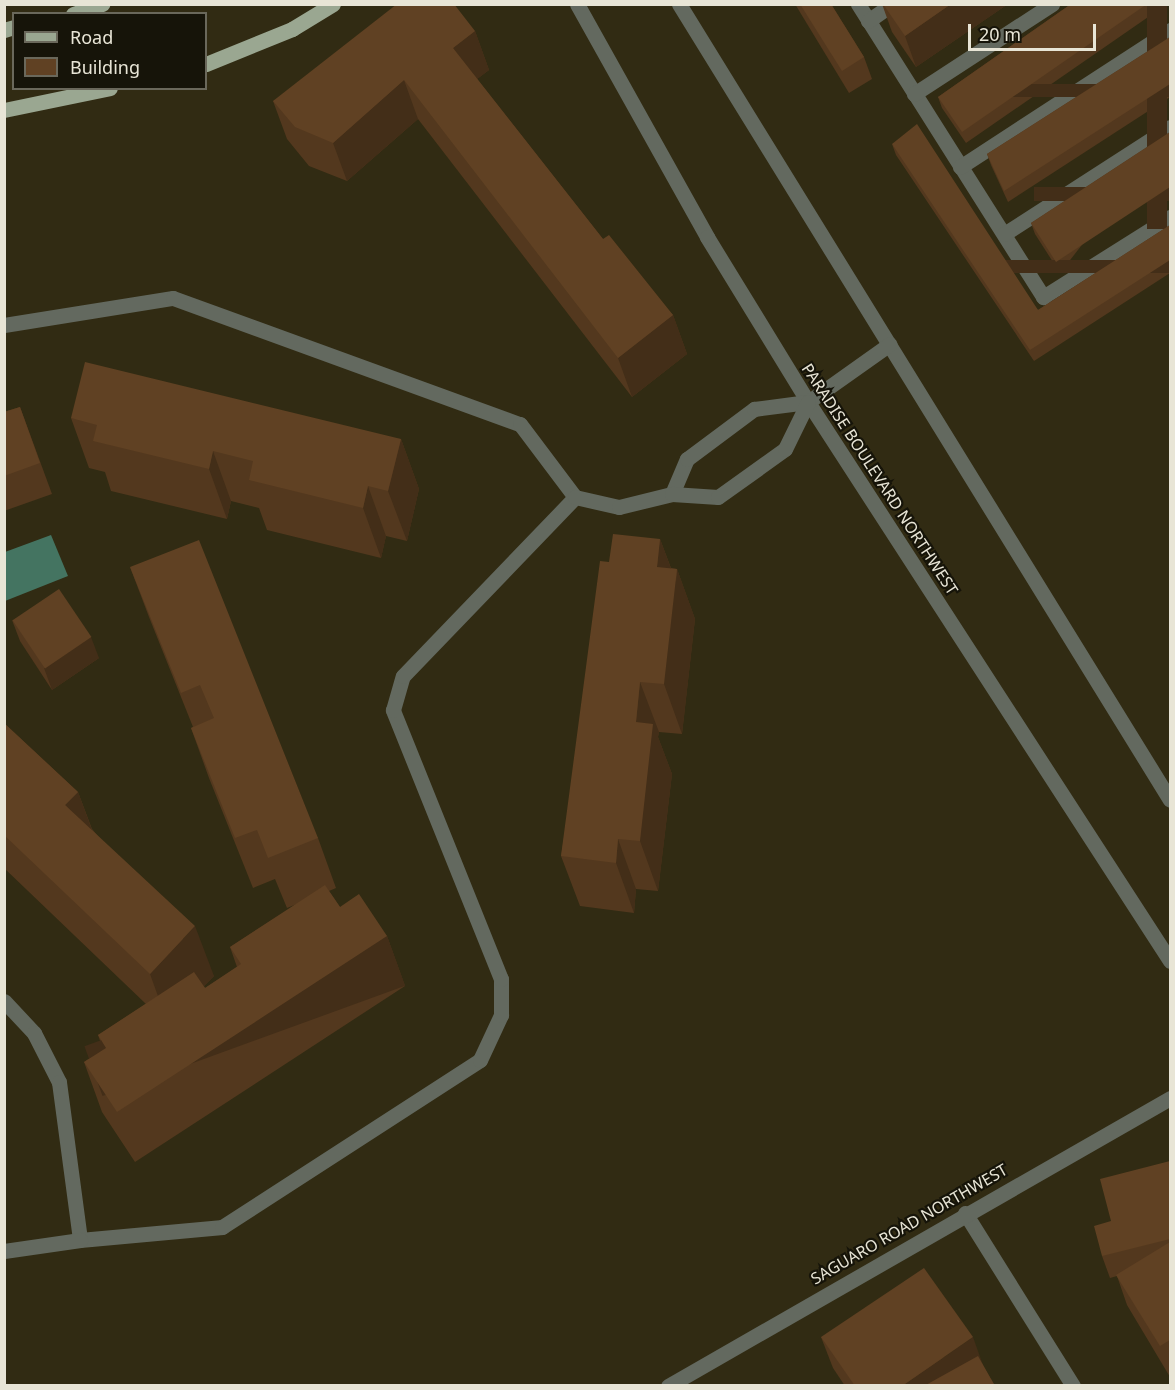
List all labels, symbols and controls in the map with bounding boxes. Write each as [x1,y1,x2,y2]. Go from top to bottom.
legend [12,12,207,90]
scale bar [971,12,1098,50]
text: 20 m [979,22,1021,46]
text: Road [70,25,113,49]
text: Building [70,55,140,79]
street label: PARADISE BOULEVARD NORTHWEST [798,360,962,598]
street label: SAGUARO ROAD NORTHWEST [807,1160,1011,1288]

